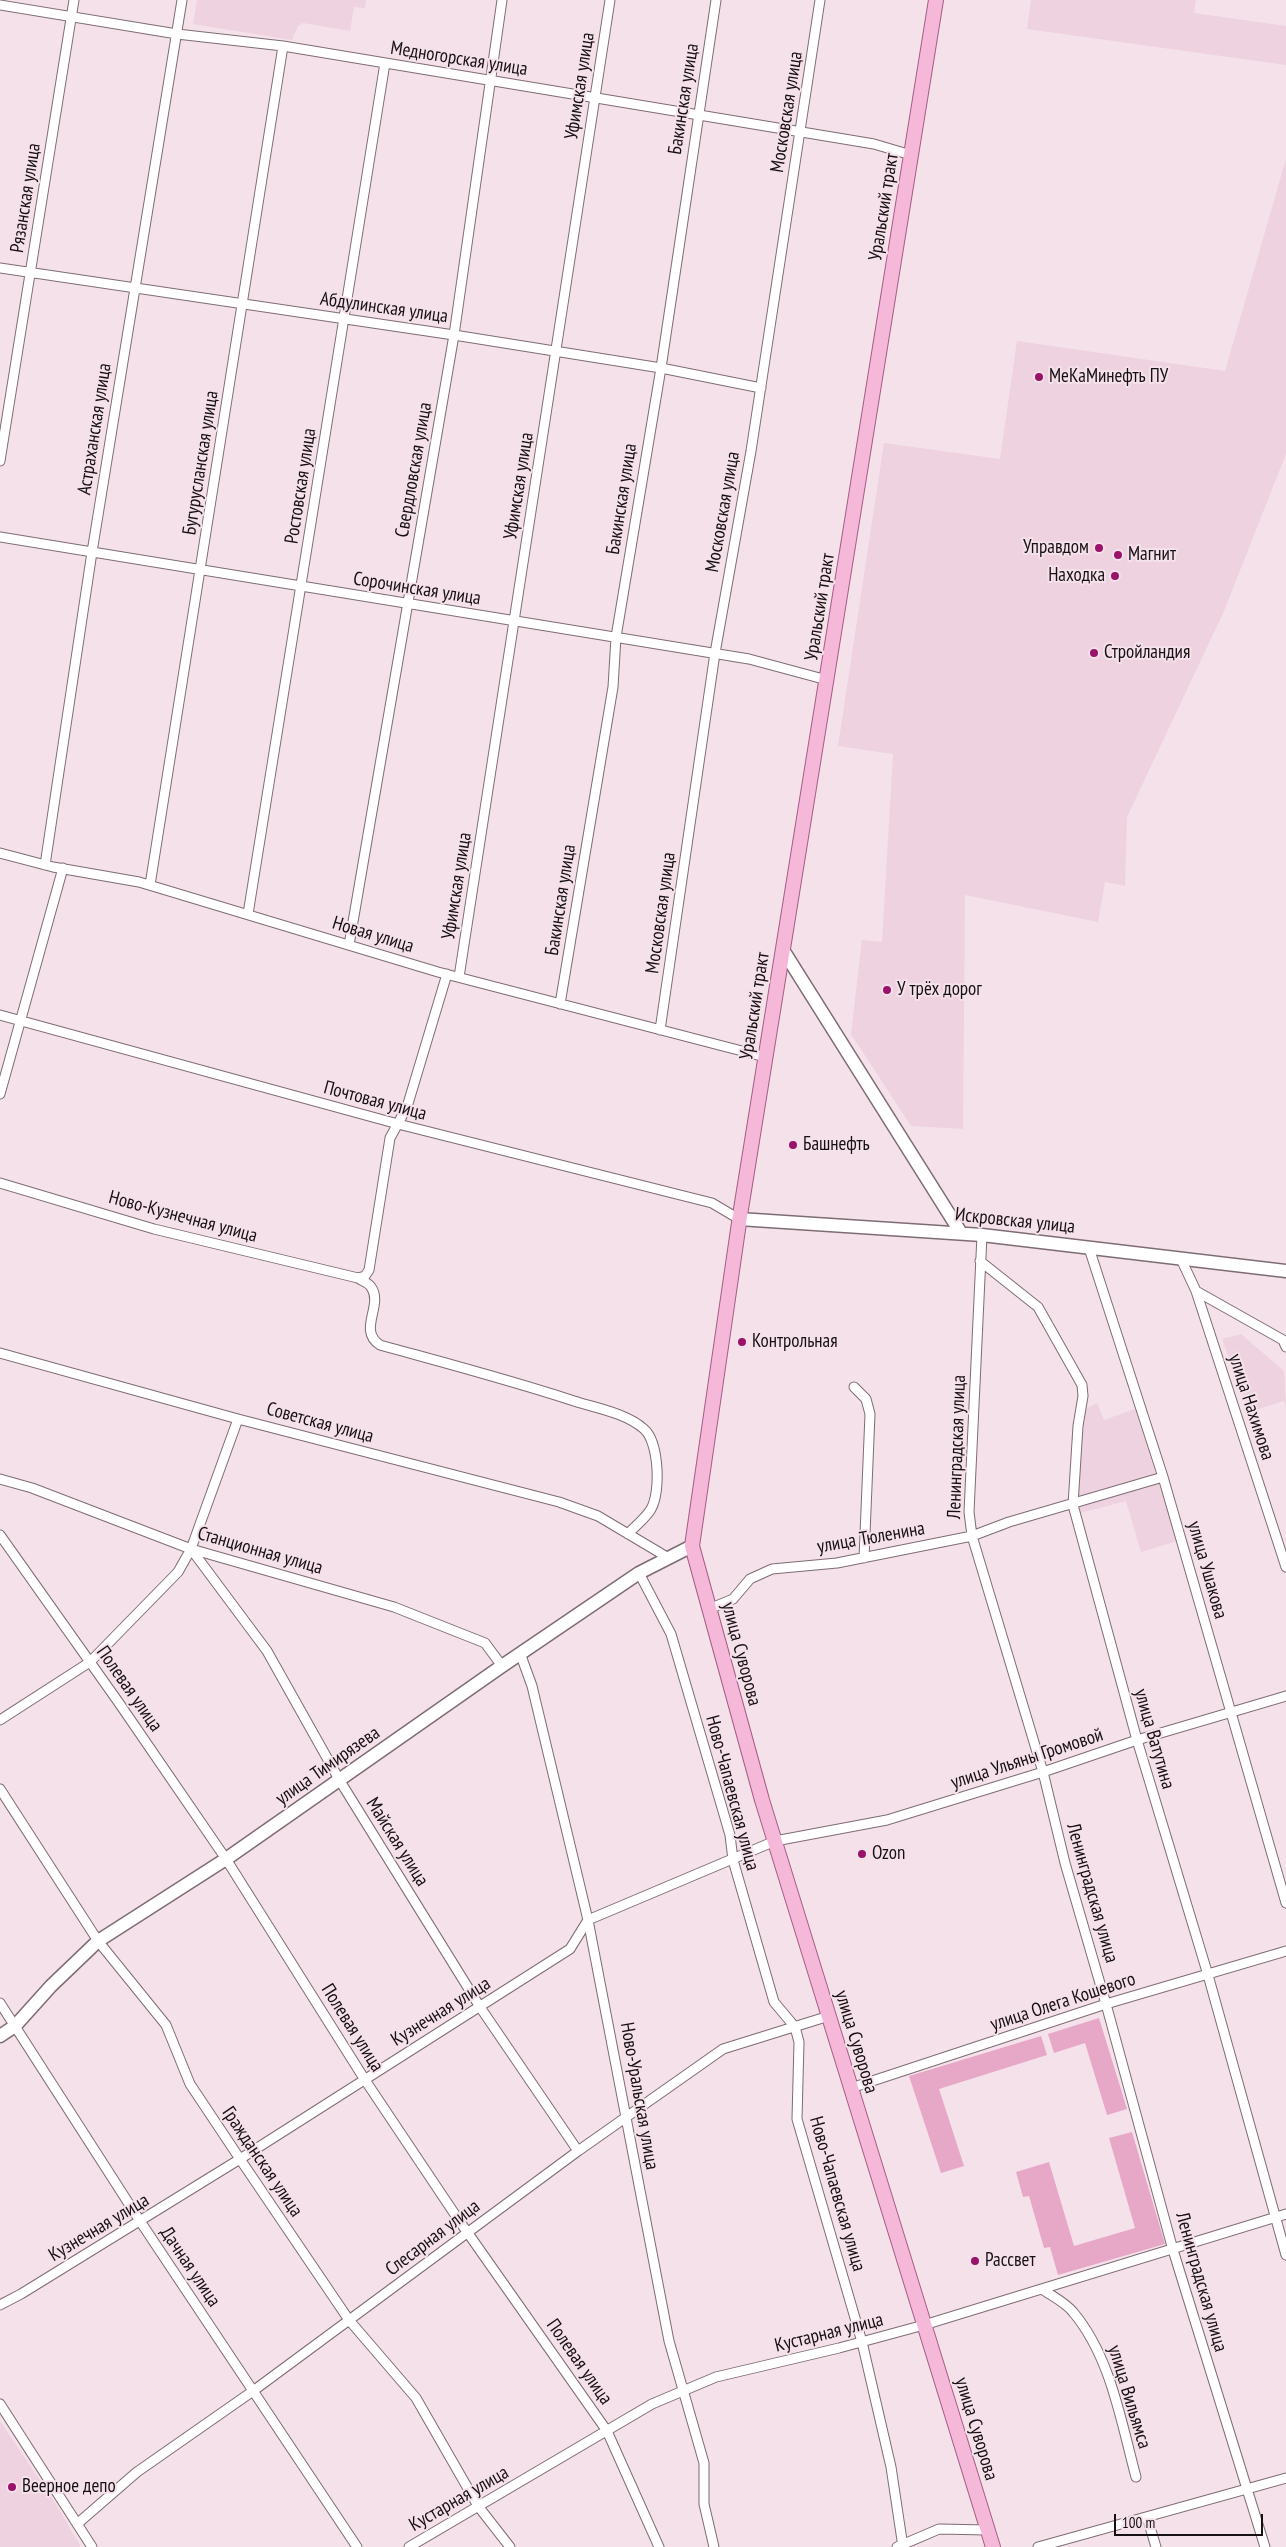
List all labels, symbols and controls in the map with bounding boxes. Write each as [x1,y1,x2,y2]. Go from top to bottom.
street label: Уфимская улица [560,31,600,141]
street label: Медногорская улица [389,37,529,81]
street label: Бакинская улица [664,42,704,156]
street label: Московская улица [766,50,808,174]
street label: Рязанская улица [6,142,46,254]
street label: Уральский тракт [864,152,904,262]
street label: Абдулинская улица [319,288,449,328]
street label: Астраханская улица [73,362,117,496]
place label: МеКаМинефть ПУ [1049,366,1168,388]
marker: МеКаМинефть ПУ [1033,371,1045,383]
street label: Бугурусланская улица [178,389,224,537]
street label: Свердловская улица [391,401,437,539]
street label: Ростовская улица [281,427,321,545]
street label: Уфимская улица [499,431,539,541]
street label: Бакинская улица [602,442,642,556]
street label: Московская улица [701,450,745,574]
place label: Управдом [1023,537,1089,559]
marker: Управдом [1093,542,1105,554]
place label: Магнит [1128,544,1176,566]
marker: Магнит [1112,549,1124,561]
street label: Уральский тракт [800,552,840,662]
place label: Находка [1048,565,1105,587]
street label: Сорочинская улица [351,568,483,610]
marker: Находка [1109,570,1121,582]
place label: Стройландия [1104,642,1190,664]
marker: Стройландия [1088,647,1100,659]
street label: Уфимская улица [437,831,477,941]
street label: Бакинская улица [541,843,581,957]
street label: Московская улица [641,851,681,975]
street label: Новая улица [330,912,416,958]
street label: Уральский тракт [735,951,775,1061]
place label: У трёх дорог [897,979,982,1001]
marker: У трёх дорог [881,984,893,996]
street label: Почтовая улица [321,1076,429,1126]
place label: Башнефть [803,1134,870,1156]
marker: Башнефть [787,1139,799,1151]
street label: Ново-Кузнечная улица [106,1186,260,1248]
street label: Искровская улица [954,1203,1076,1239]
place label: Контрольная [752,1331,838,1353]
marker: Контрольная [736,1336,748,1348]
street label: улица Нахимова [1223,1351,1279,1463]
street label: Ленинградская улица [943,1375,971,1519]
street label: Советская улица [264,1398,376,1448]
street label: улица Тюленина [815,1517,927,1559]
street label: улица Ушакова [1182,1519,1232,1621]
street label: Станционная улица [195,1522,325,1580]
street label: улица Суворова [716,1600,766,1708]
street label: Полевая улица [91,1642,167,1736]
street label: улица Ватутина [1129,1686,1179,1792]
street label: Ново-Чапаевская улица [700,1713,764,1873]
street label: улица Тимирязева [272,1722,384,1810]
street label: улица Ульяны Громовой [948,1724,1106,1794]
street label: Майская улица [361,1794,433,1890]
street label: Ленинградская улица [1061,1821,1123,1965]
place label: Ozon [872,1843,905,1865]
marker: Ozon [856,1848,868,1860]
street label: улица Олега Кошевого [988,1968,1138,2036]
street label: Кузнечная улица [387,1972,495,2052]
street label: Полевая улица [316,1980,388,2076]
street label: улица Суворова [830,1988,882,2096]
street label: Ново-Уральская улица [615,2021,663,2171]
street label: Гражданская улица [217,2103,307,2221]
street label: Ново-Чапаевская улица [804,2114,870,2274]
street label: Кузнечная улица [45,2189,153,2267]
street label: Слесарная улица [381,2195,485,2281]
street label: Ленинградская улица [1170,2210,1232,2354]
street label: Дачная улица [155,2223,225,2311]
place label: Рассвет [985,2250,1035,2272]
marker: Рассвет [969,2255,981,2267]
street label: Кустарная улица [772,2309,886,2357]
street label: Полевая улица [541,2315,617,2409]
street label: улица Вильямса [1102,2343,1156,2451]
street label: улица Суворова [950,2375,1002,2483]
street label: Кустарная улица [405,2461,513,2537]
place label: Веерное депо [22,2476,116,2498]
marker: Веерное депо [6,2481,18,2493]
scale bar [1116,2504,1265,2536]
text: 100 m [1122,2513,1155,2532]

